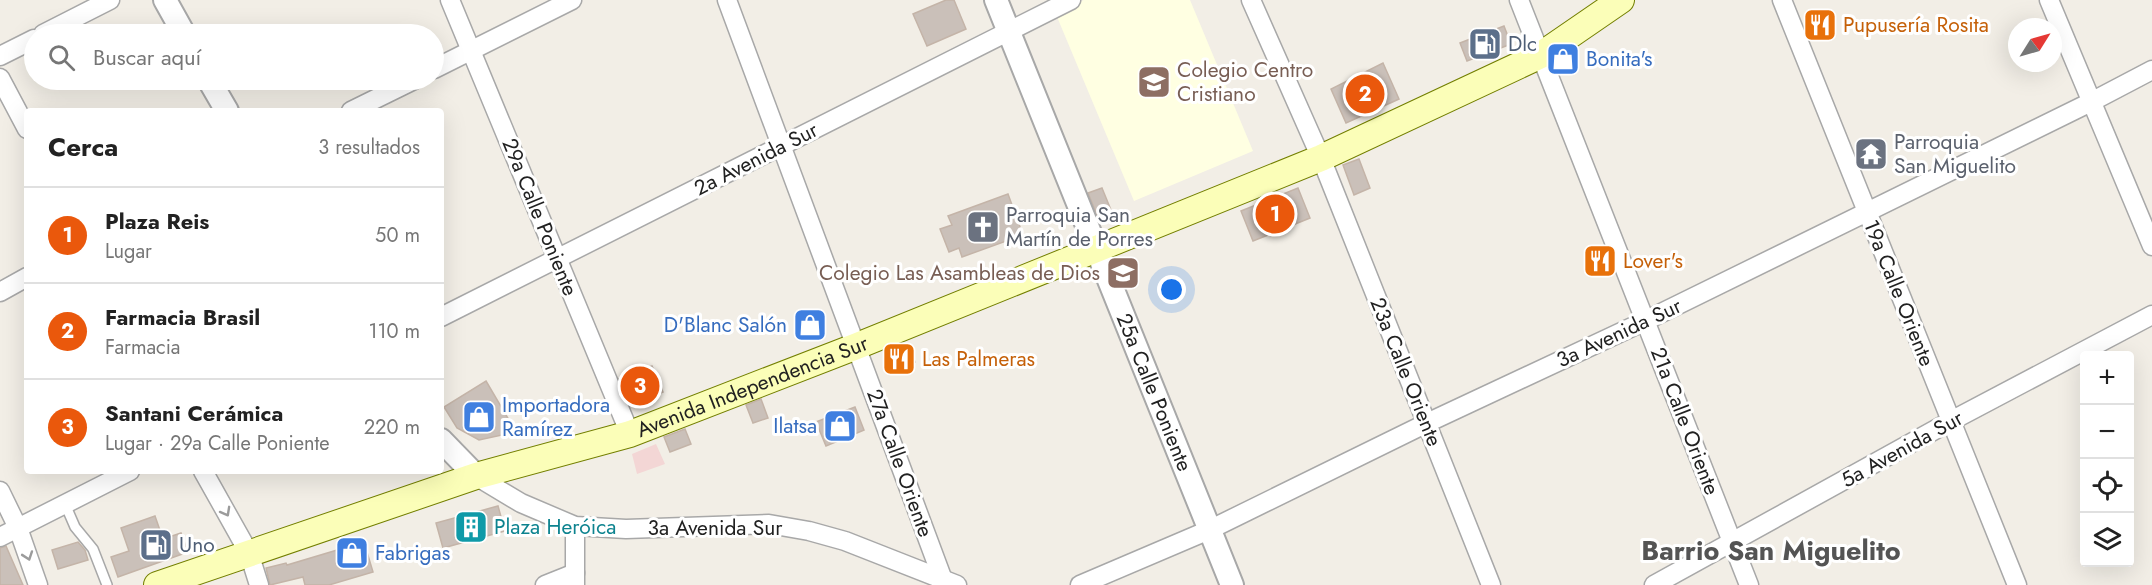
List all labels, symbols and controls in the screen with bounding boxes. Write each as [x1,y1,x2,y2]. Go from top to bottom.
restaurant icon: Pupusería Rosita [1802,7,1838,43]
place label: Pupusería Rosita [1843,10,1989,40]
north arrow [2008,18,2062,72]
search box [24,24,444,90]
fuel station icon: Dlc [1467,26,1503,62]
place label: Dlc [1508,29,1537,59]
icon: search [45,41,78,74]
text: Buscar aquí [93,41,201,73]
shop icon: Bonita's [1545,41,1581,77]
place label: Bonita's [1586,44,1653,74]
place label: Colegio Centro Cristiano [1177,55,1313,109]
school or university icon: Colegio Centro Cristiano [1136,64,1172,100]
pin: 2 [1346,72,1384,116]
street label: 2a Avenida Sur [689,115,824,203]
place label: Parroquia San Miguelito [1894,127,2016,181]
text: Cerca [48,128,118,166]
text: 3 resultados [318,133,420,162]
street label: 29a Calle Poniente [495,134,585,300]
temple icon: Parroquia San Miguelito [1853,136,1889,172]
pin: 1 [1256,192,1294,236]
place label: Parroquia San Martín de Porres [1006,200,1153,254]
text: Plaza Reis [105,205,209,237]
church icon: Parroquia San Martín de Porres [965,209,1001,245]
street label: 19a Calle Oriente [1856,215,1942,371]
text: 1 [62,221,73,250]
text: 50 m [375,221,420,250]
text: Lugar [105,237,152,266]
restaurant icon: Lover's [1582,243,1618,279]
place label: Lover's [1623,246,1683,276]
school or university icon: Colegio Las Asambleas de Dios [1105,255,1141,291]
place label: Colegio Las Asambleas de Dios [819,258,1100,288]
your location [1157,275,1186,304]
street label: 3a Avenida Sur [1551,291,1687,375]
street label: 23a Calle Oriente [1362,293,1450,451]
text: Farmacia Brasil [105,301,260,333]
shop icon: D'Blanc Salón [792,307,828,343]
street label: 25a Calle Poniente [1109,309,1200,476]
place label: D'Blanc Salón [664,310,787,340]
text: 2 [61,317,74,346]
text: 110 m [368,317,420,346]
street label: Avenida Independencia Sur [632,328,873,445]
text: Farmacia [105,333,180,362]
restaurant icon: Las Palmeras [881,341,917,377]
street label: 21a Calle Oriente [1643,343,1727,499]
place label: Las Palmeras [922,344,1035,374]
map controls [2080,351,2134,567]
button: + [2080,351,2134,405]
pin: 3 [620,364,660,408]
street label: 27a Calle Oriente [859,385,941,541]
place label: Importadora Ramírez [502,390,610,444]
text: Santani Cerámica [105,397,283,429]
shop icon: Importadora Ramírez [461,399,497,435]
street label: 5a Avenida Sur [1836,403,1969,495]
button: − [2080,405,2134,459]
shop icon: Ilatsa [822,408,858,444]
place label: Ilatsa [773,411,817,441]
text: 3 [61,413,74,442]
text: 220 m [364,413,420,442]
text: Lugar · 29a Calle Poniente [105,429,330,458]
button: locate [2080,459,2134,513]
one-way arrow [219,506,230,516]
building icon: Plaza Heróica [453,509,489,545]
place label: Plaza Heróica [494,512,616,542]
street label: 3a Avenida Sur [647,513,783,543]
button: layers [2080,513,2134,567]
fuel station icon: Uno [138,527,174,563]
place label: Uno [179,530,215,560]
district label: Barrio San Miguelito [1641,531,1901,570]
shop icon: Fabrigas [334,535,370,571]
place label: Fabrigas [375,538,450,568]
one-way arrow [21,551,34,561]

